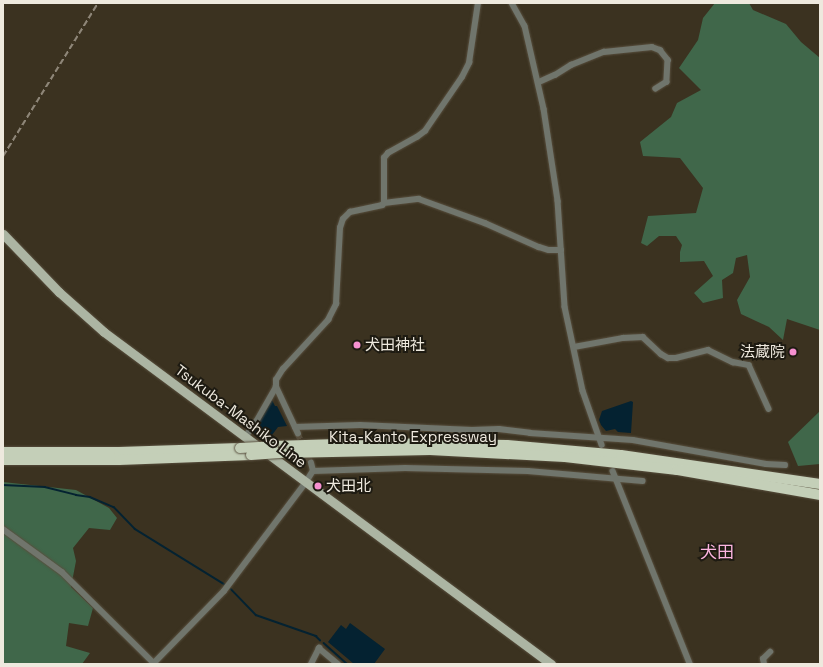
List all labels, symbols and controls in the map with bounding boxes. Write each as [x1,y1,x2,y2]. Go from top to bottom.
place label: 犬田神社 [365,336,425,354]
marker: 犬田神社 [352,340,362,350]
place label: 法蔵院 [740,343,785,361]
marker: 法蔵院 [788,347,798,357]
street label: Tsukuba-Mashiko Line [172,361,310,471]
street label: Kita-Kanto Expressway [329,428,497,446]
place label: 犬田北 [326,477,371,495]
marker: 犬田北 [313,481,323,491]
district label: 犬田 [700,543,734,563]

